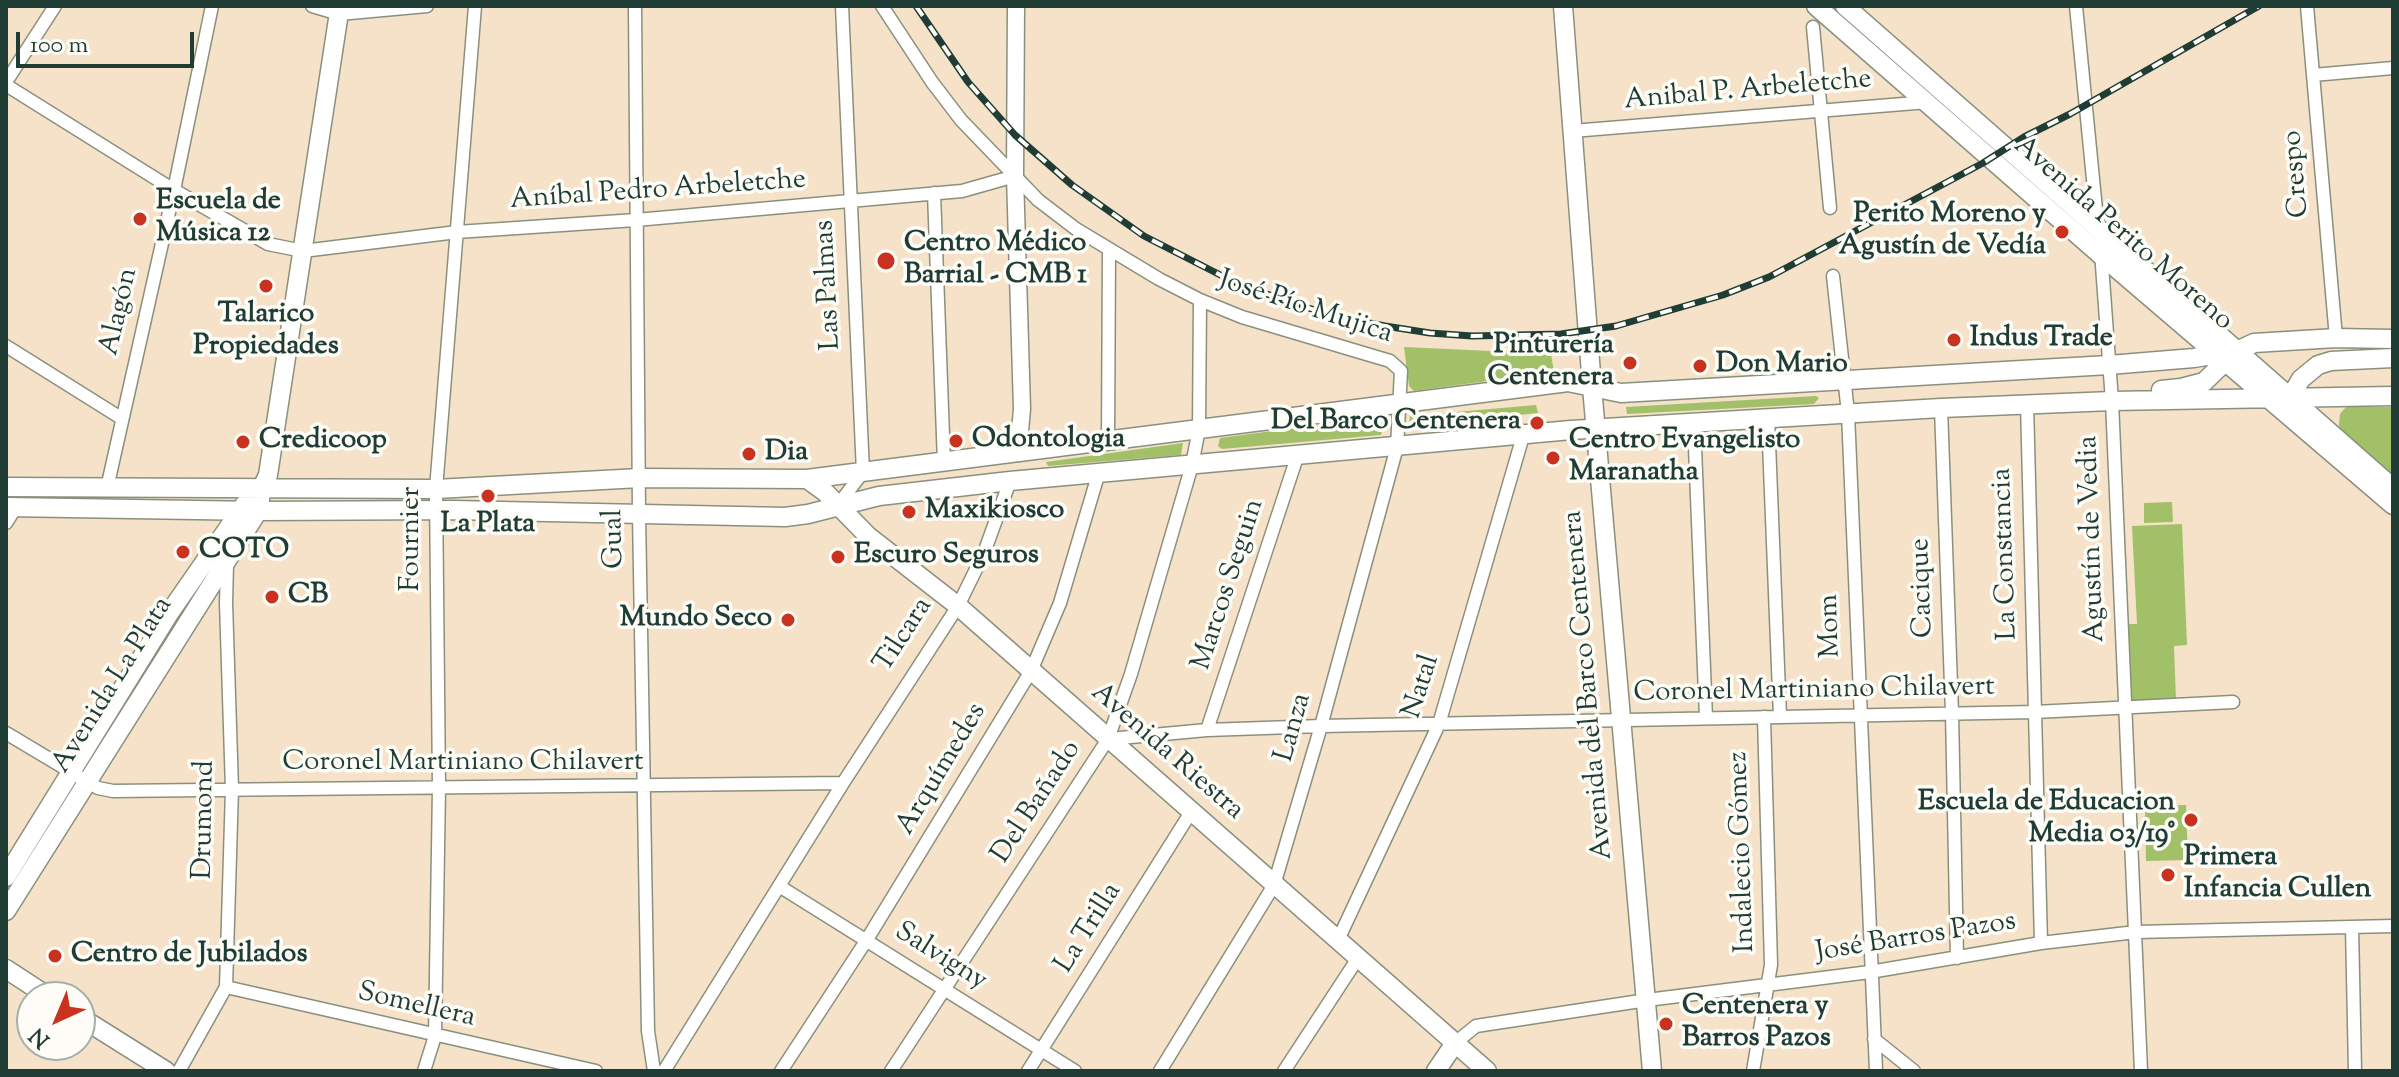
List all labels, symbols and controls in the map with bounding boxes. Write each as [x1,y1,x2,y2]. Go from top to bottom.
scale bar [20,16,198,66]
text: 100 m [30,29,88,63]
street label: Anibal P. Arbeletche [1623,64,1873,120]
street label: Crespo [2277,129,2319,219]
street label: Avenida Perito Moreno [2005,131,2239,339]
street label: Aníbal Pedro Arbeletche [509,165,807,219]
place label: Escuela de Música 12 [156,186,281,252]
place label: Perito Moreno y Agustín de Vedía [1839,199,2046,265]
marker: Escuela de Música 12 [131,210,149,228]
street label: Las Palmas [810,219,850,351]
marker: Perito Moreno y Agustín de Vedía [2053,223,2071,241]
place label: Centro Médico Barrial - CMB 1 [904,228,1087,294]
marker: Centro Médico Barrial - CMB 1 [875,250,897,272]
street label: Alagón [95,265,147,359]
street label: José Pío Mujica [1214,265,1396,353]
marker: Talarico Propiedades [257,277,275,295]
place label: Talarico Propiedades [193,299,339,365]
place label: Indus Trade [1970,323,2113,357]
place label: Pinturería Centenera [1488,330,1614,396]
marker: Indus Trade [1945,331,1963,349]
place label: Don Mario [1716,349,1848,383]
marker: Pinturería Centenera [1621,354,1639,372]
marker: Don Mario [1691,357,1709,375]
place label: Del Barco Centenera [1271,406,1521,440]
marker: Del Barco Centenera [1528,414,1546,432]
place label: Odontologia [972,424,1125,458]
place label: Credicoop [259,425,387,459]
place label: Centro Evangelisto Maranatha [1569,425,1800,491]
marker: Odontologia [947,432,965,450]
marker: Credicoop [234,433,252,451]
street label: Agustín de Vedia [2074,435,2114,643]
place label: Dia [765,437,808,471]
marker: Dia [740,445,758,463]
marker: Centro Evangelisto Maranatha [1544,449,1562,467]
street label: La Constancia [1987,467,2027,641]
street label: Fournier [396,487,430,591]
marker: La Plata [479,487,497,505]
place label: Maxikiosco [925,495,1064,529]
street label: Marcos Seguin [1187,495,1273,675]
marker: Maxikiosco [900,503,918,521]
place label: La Plata [441,509,535,543]
street label: Gual [599,509,633,569]
street label: Avenida del Barco Centenera [1558,509,1622,861]
place label: COTO [199,535,289,569]
street label: Cacique [1905,538,1943,638]
place label: Escuro Seguros [854,540,1039,574]
marker: COTO [174,543,192,561]
marker: Escuro Seguros [829,548,847,566]
place label: CB [288,580,328,614]
marker: CB [263,588,281,606]
street label: Avenida La Plata [46,592,182,780]
street label: Tilcara [868,592,942,680]
street label: Mom [1814,594,1850,658]
place label: Mundo Seco [620,603,772,637]
marker: Mundo Seco [779,611,797,629]
street label: Natal [1397,651,1449,723]
street label: Coronel Martiniano Chilavert [1633,672,1995,712]
street label: Avenida Riestra [1082,677,1250,829]
street label: Lanza [1269,690,1321,766]
street label: Arquímedes [891,698,995,842]
street label: Del Bañado [986,735,1090,871]
street label: Coronel Martiniano Chilavert [282,747,644,781]
street label: Indalecio Gómez [1724,751,1764,953]
street label: Drumond [188,760,224,880]
place label: Escuela de Educacion Media 03/19° [1918,787,2175,853]
marker: Escuela de Educacion Media 03/19° [2182,811,2200,829]
place label: Primera Infancia Cullen [2184,842,2371,908]
marker: Primera Infancia Cullen [2159,866,2177,884]
street label: La Trilla [1049,878,1131,980]
street label: José Barros Pazos [1814,907,2018,971]
street label: Salvigny [887,916,993,1000]
place label: Centro de Jubilados [71,939,307,973]
marker: Centro de Jubilados [46,947,64,965]
street label: Somellera [354,977,478,1037]
north arrow [16,981,96,1061]
place label: Centenera y Barros Pazos [1682,991,1831,1057]
marker: Centenera y Barros Pazos [1657,1015,1675,1033]
text: N [23,1019,58,1054]

